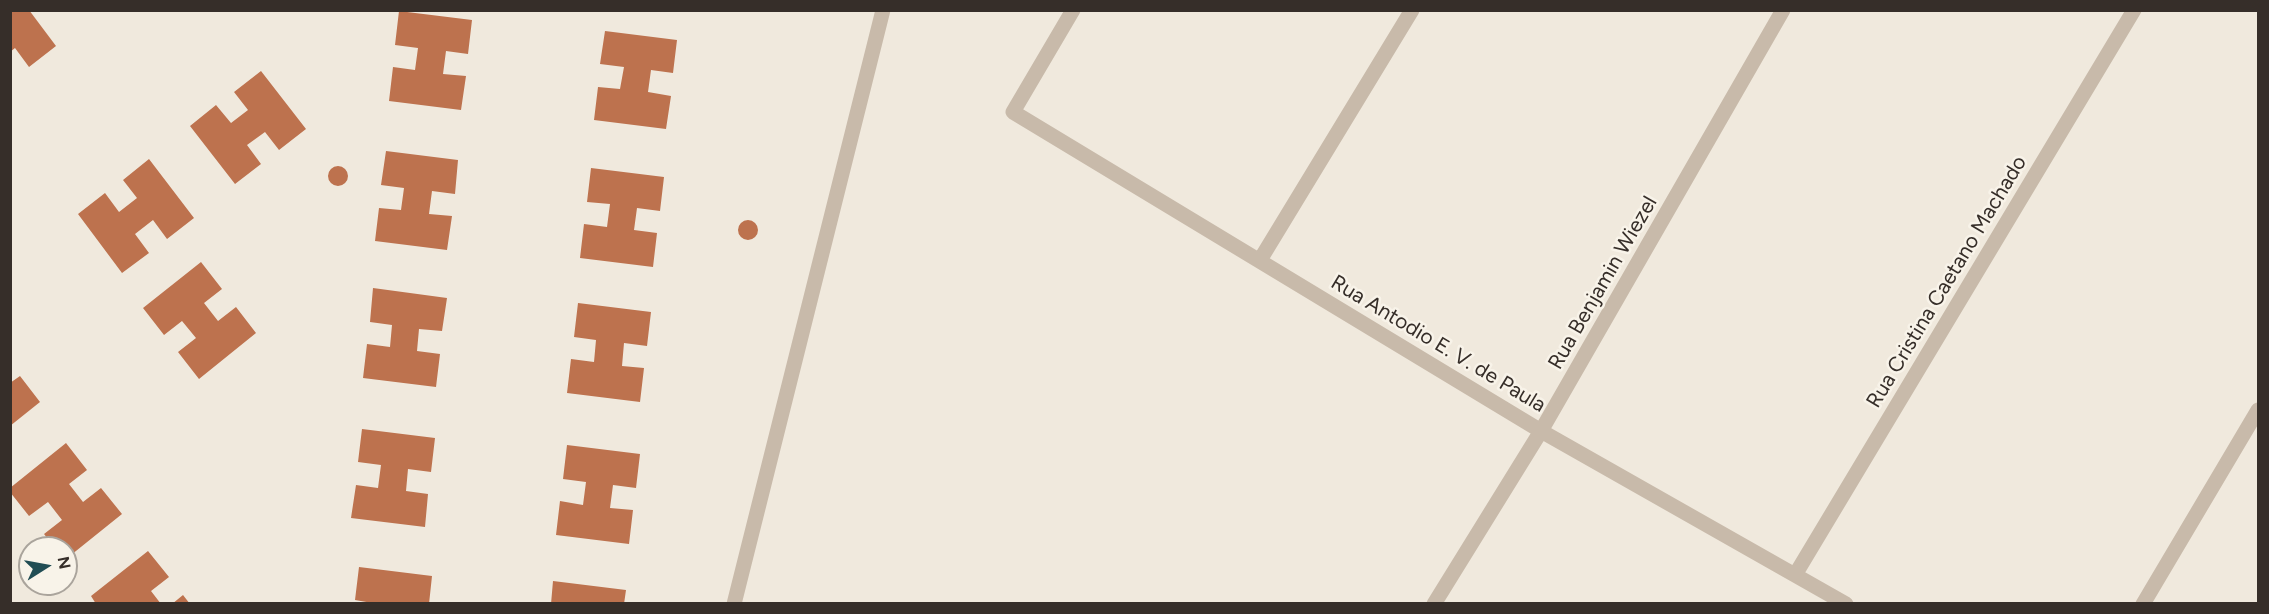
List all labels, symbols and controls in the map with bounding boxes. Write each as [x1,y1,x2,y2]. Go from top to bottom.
street label: Rua Cristina Caetano Machado [1862,151,2032,413]
street label: Rua Benjamin Wiezel [1543,192,1663,374]
street label: Rua Antodio E. V. de Paula [1326,270,1550,418]
north arrow [18,536,78,596]
text: N [54,555,75,571]

